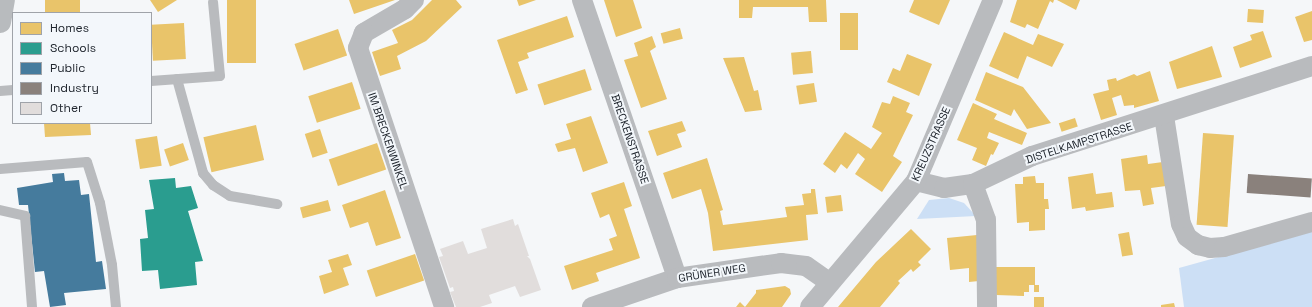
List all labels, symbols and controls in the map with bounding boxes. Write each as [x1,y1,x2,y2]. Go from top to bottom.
legend [12,12,152,124]
text: Homes [50,20,89,36]
text: Schools [50,40,96,56]
text: Public [50,60,85,76]
text: Industry [50,80,99,96]
street label: IM BRECKENWINKEL [365,91,411,191]
street label: BRECKENSTRASSE [608,92,652,186]
text: Other [50,100,83,116]
street label: KREUZSTRASSE [909,105,953,183]
street label: DISTELKAMPSTRASSE [1024,120,1134,166]
street label: GRÜNER WEG [677,261,747,285]

